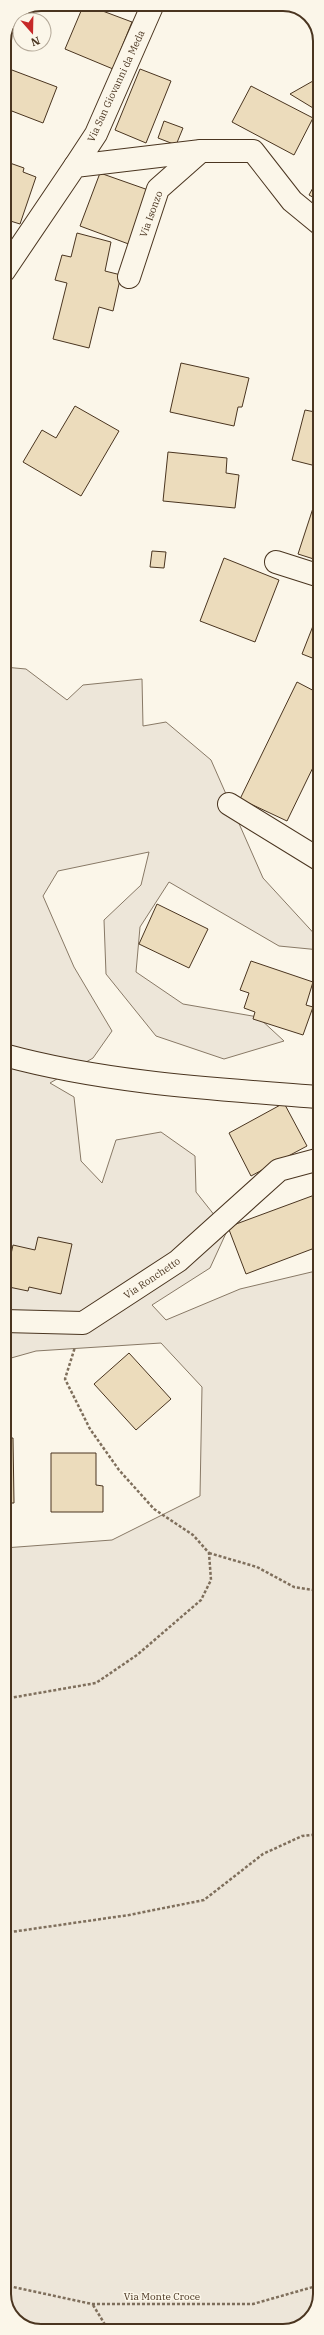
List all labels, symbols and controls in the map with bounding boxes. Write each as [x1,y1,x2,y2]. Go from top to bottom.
north arrow [12,12,52,52]
street label: Via San Giovanni da Meda [84,28,148,144]
text: N [29,33,42,50]
street label: Via Isonzo [137,189,165,239]
street label: Via Ronchetto [121,1254,183,1302]
street label: Via Monte Croce [124,2290,200,2303]

